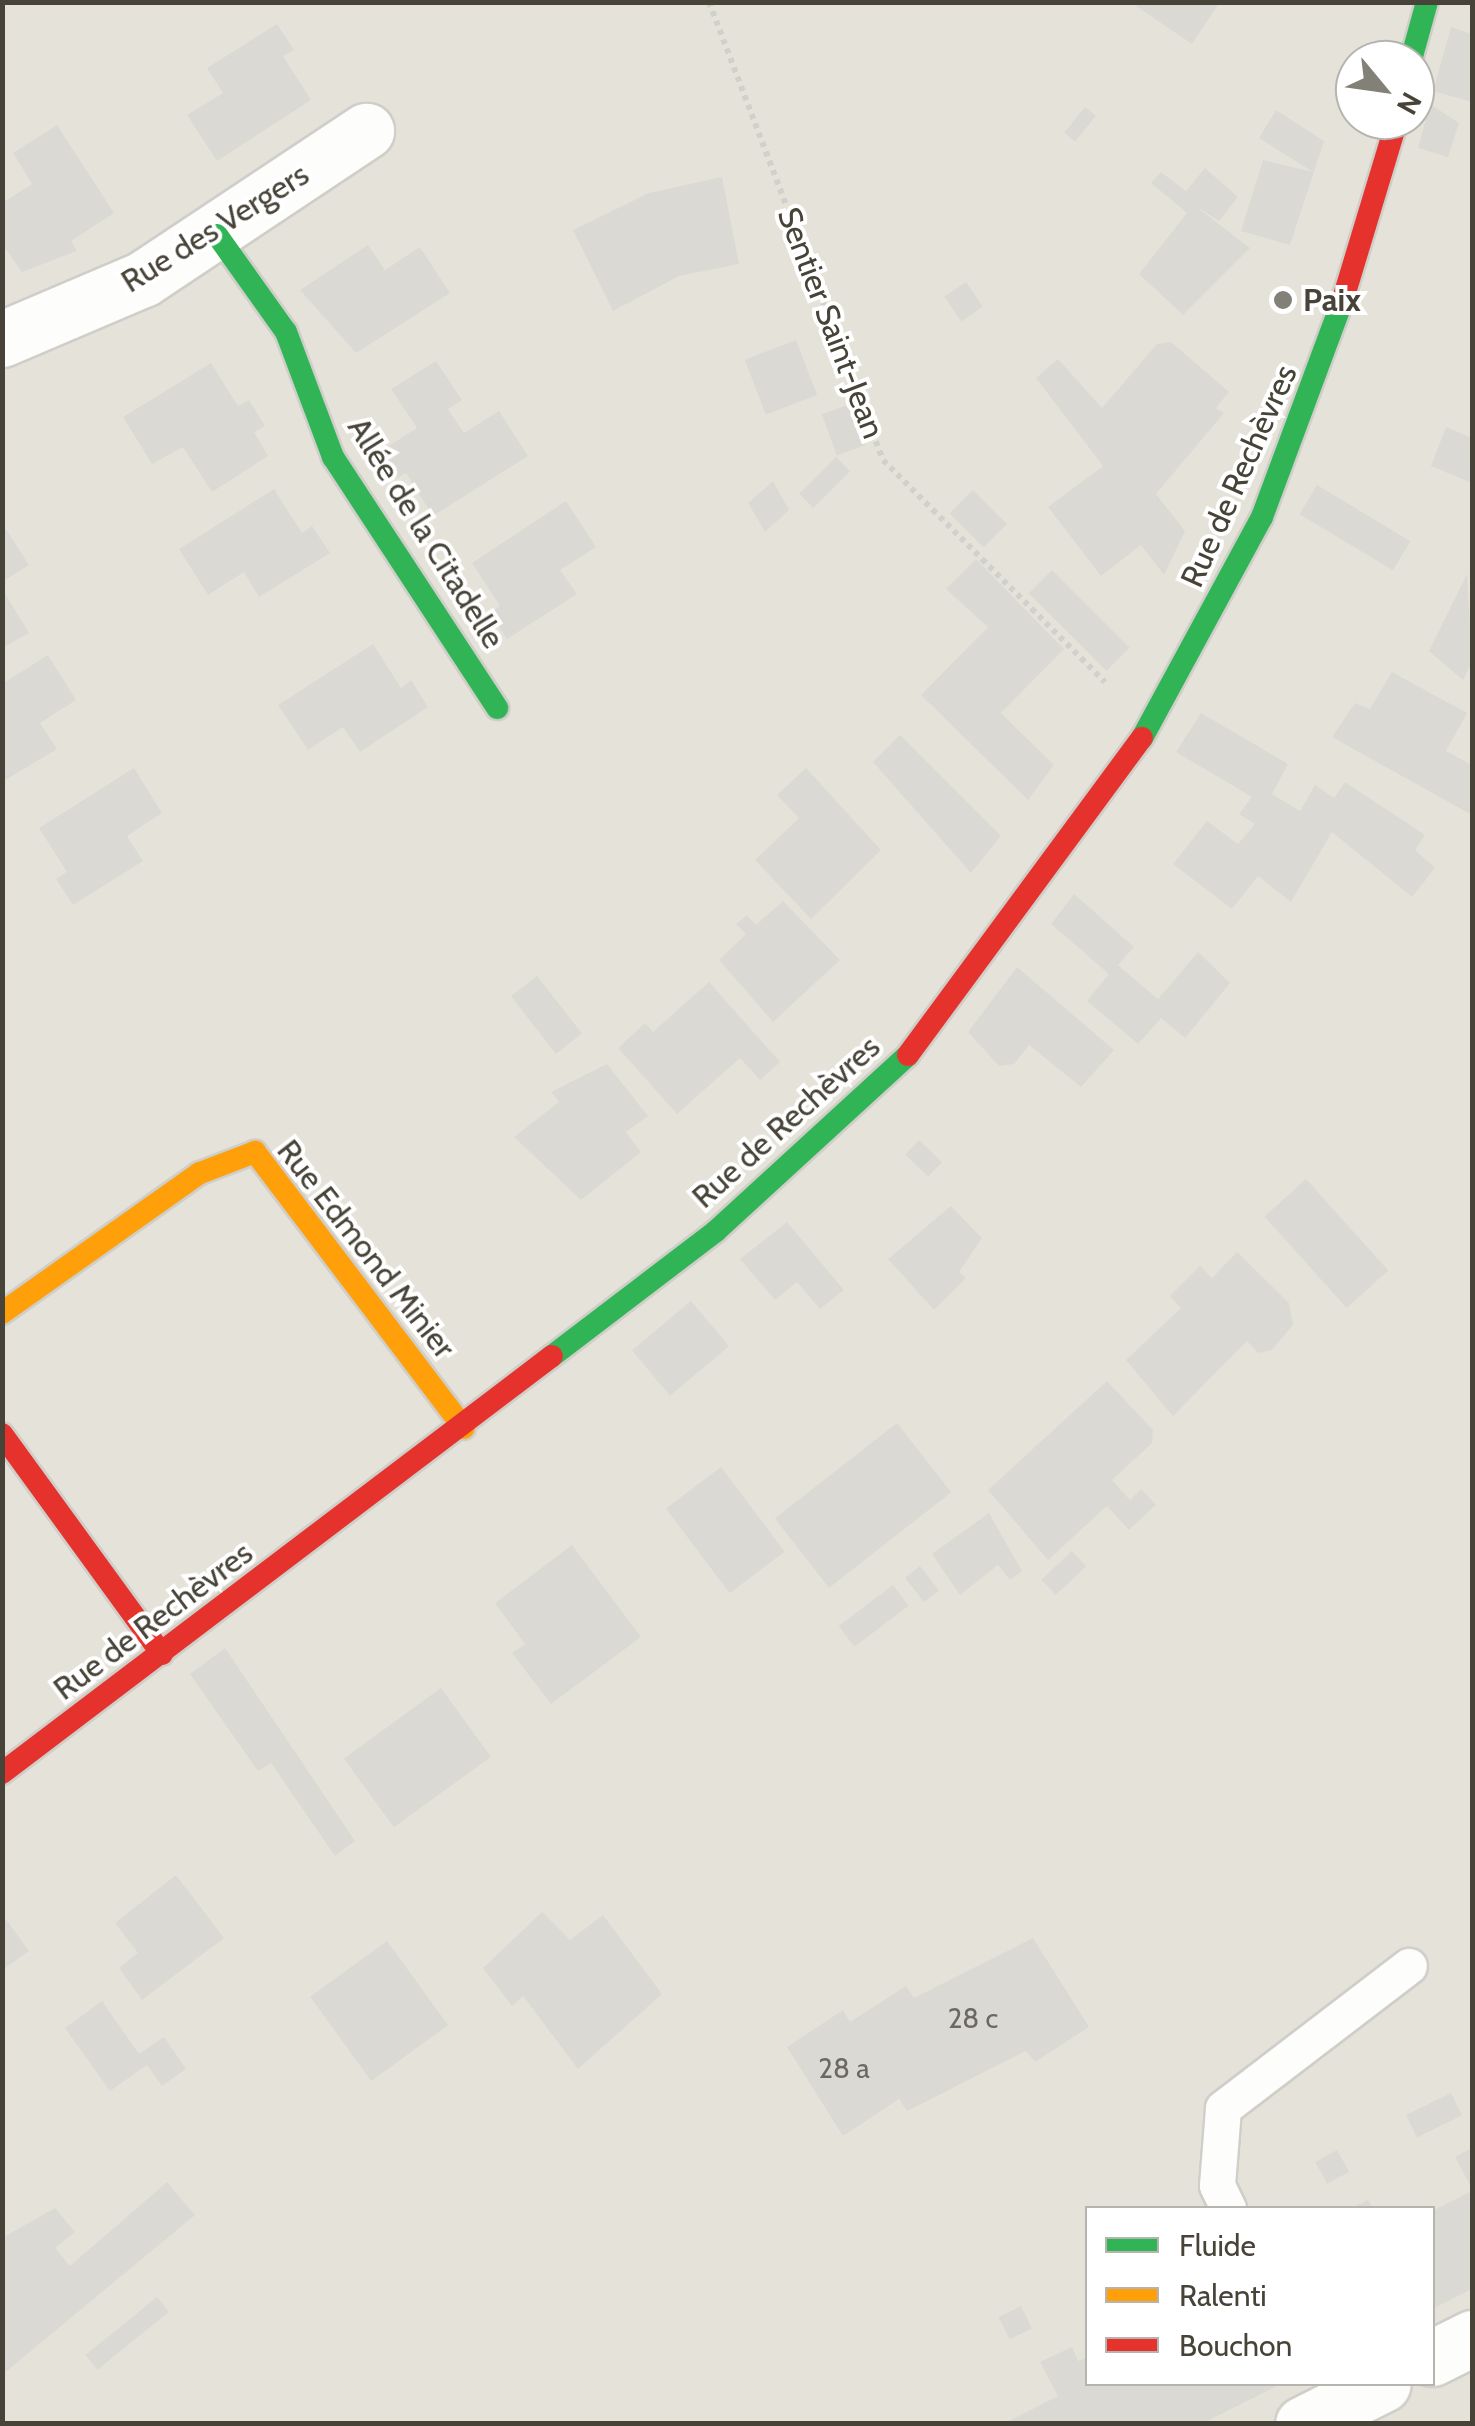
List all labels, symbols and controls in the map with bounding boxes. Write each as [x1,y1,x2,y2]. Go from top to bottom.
north arrow [1335,40,1435,140]
text: N [1390,87,1429,120]
street label: Rue des Vergers [114,155,316,301]
street label: Sentier Saint-Jean [769,202,893,444]
place label: Paix [1303,281,1361,319]
marker: Paix [1272,289,1294,311]
street label: Rue de Rechèvres [1173,359,1305,593]
street label: Allée de la Citadelle [340,410,512,656]
street label: Rue de Rechèvres [684,1028,888,1216]
street label: Rue Edmond Minier [269,1132,463,1366]
street label: Rue de Rechèvres [46,1534,260,1708]
house number: 28 c [948,2001,998,2035]
house number: 28 a [818,2051,870,2085]
legend [1085,2206,1435,2386]
text: Fluide [1179,2227,1256,2264]
text: Ralenti [1179,2277,1267,2314]
text: Bouchon [1179,2327,1292,2364]

